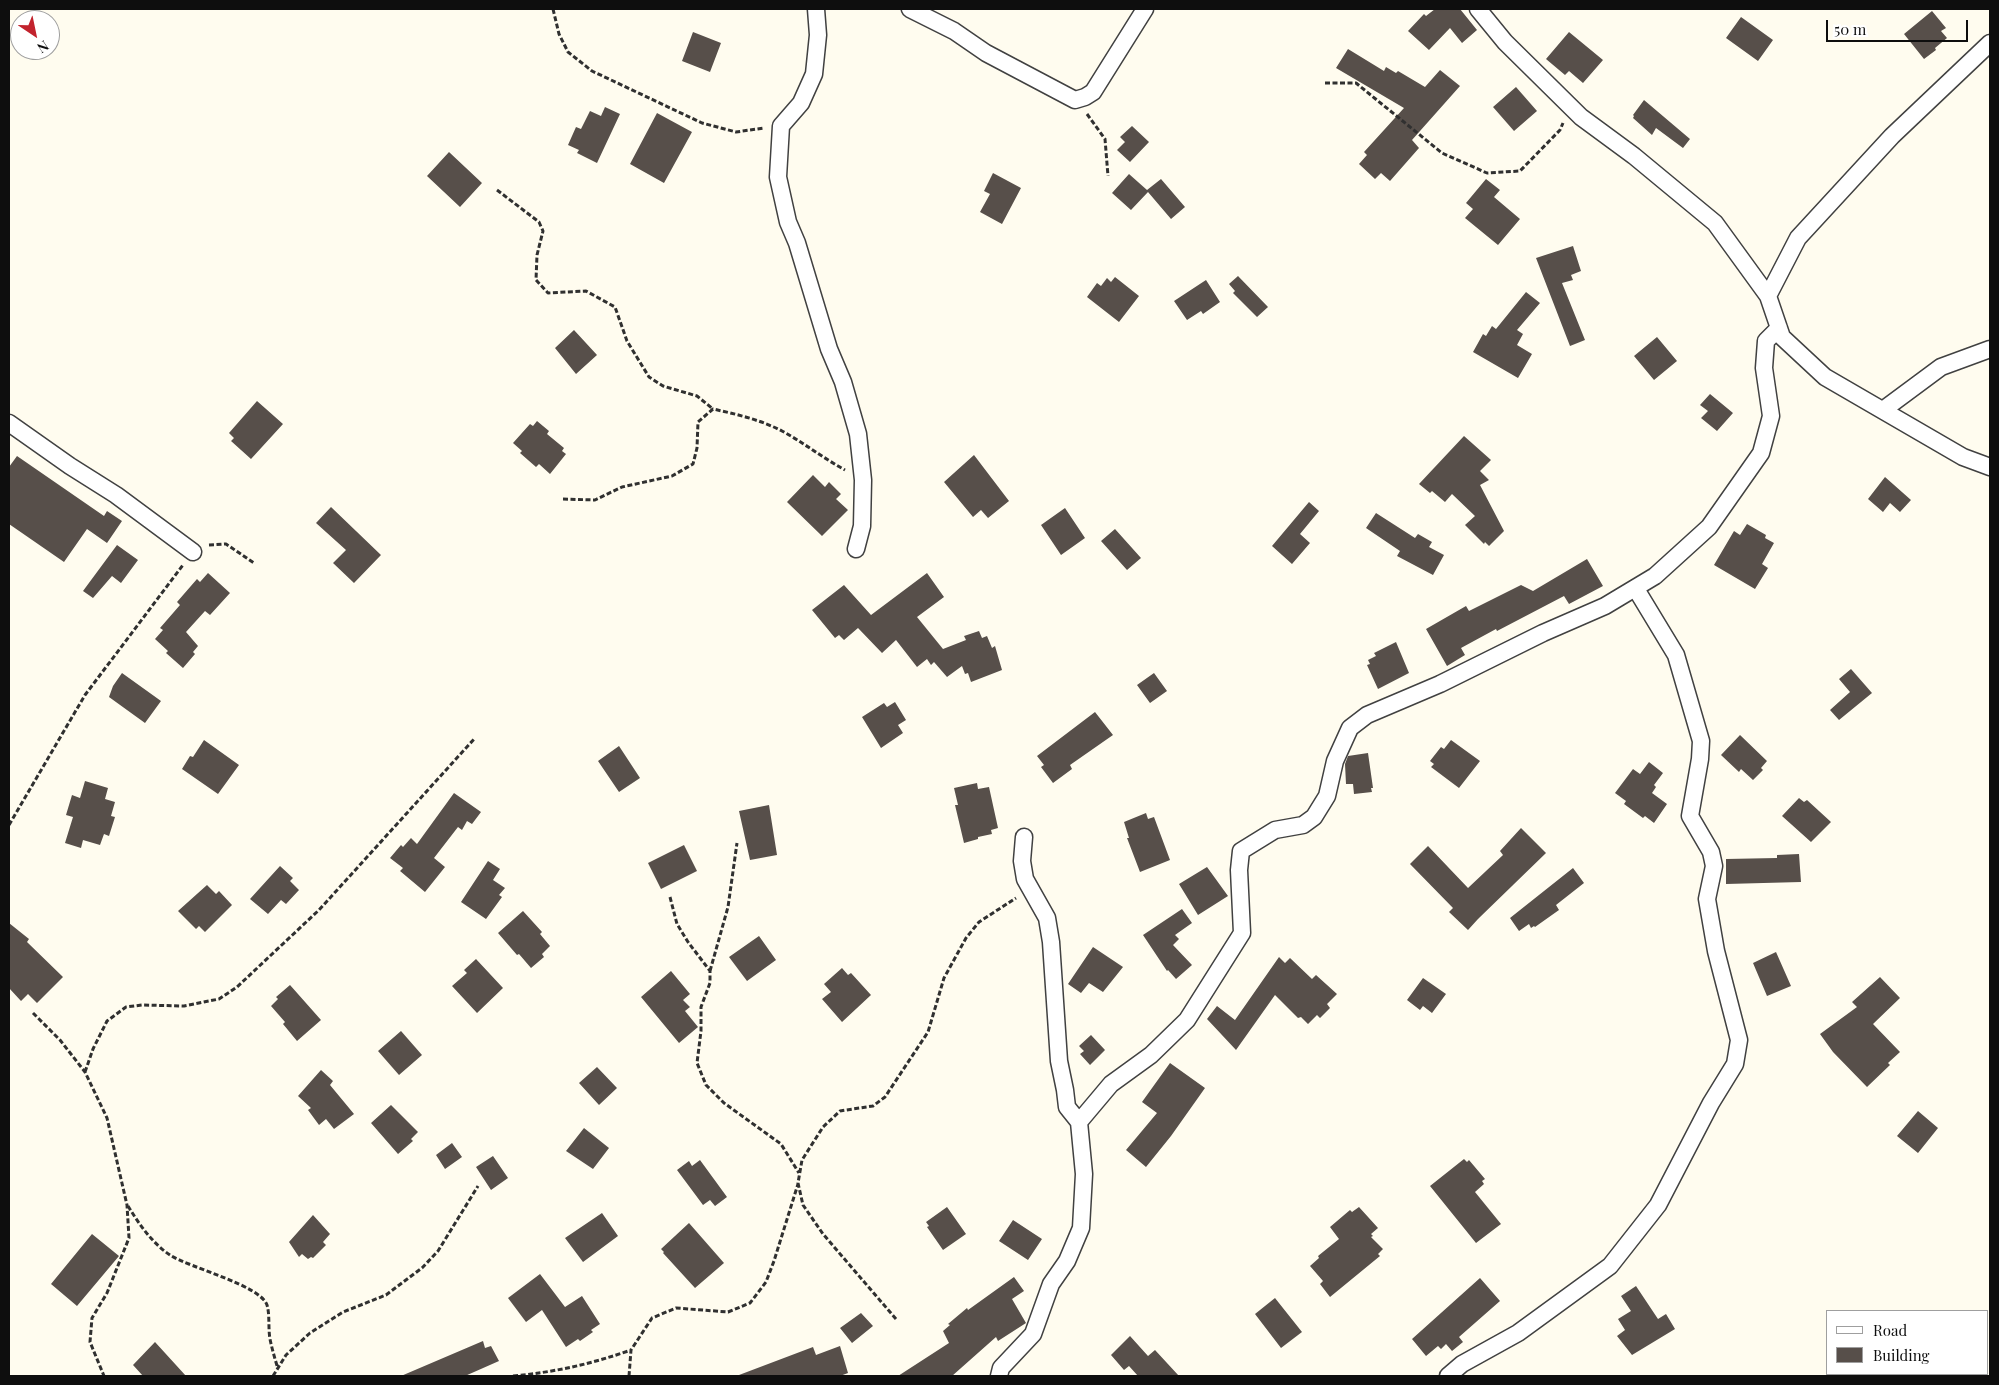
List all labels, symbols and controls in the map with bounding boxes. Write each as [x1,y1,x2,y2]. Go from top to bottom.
north arrow [10,10,60,60]
scale bar [1829,10,1972,42]
text: 50 m [1834,19,1866,39]
text: N [34,36,53,58]
legend [1826,1310,1989,1375]
text: Road [1873,1320,1907,1340]
text: Building [1873,1345,1929,1365]

